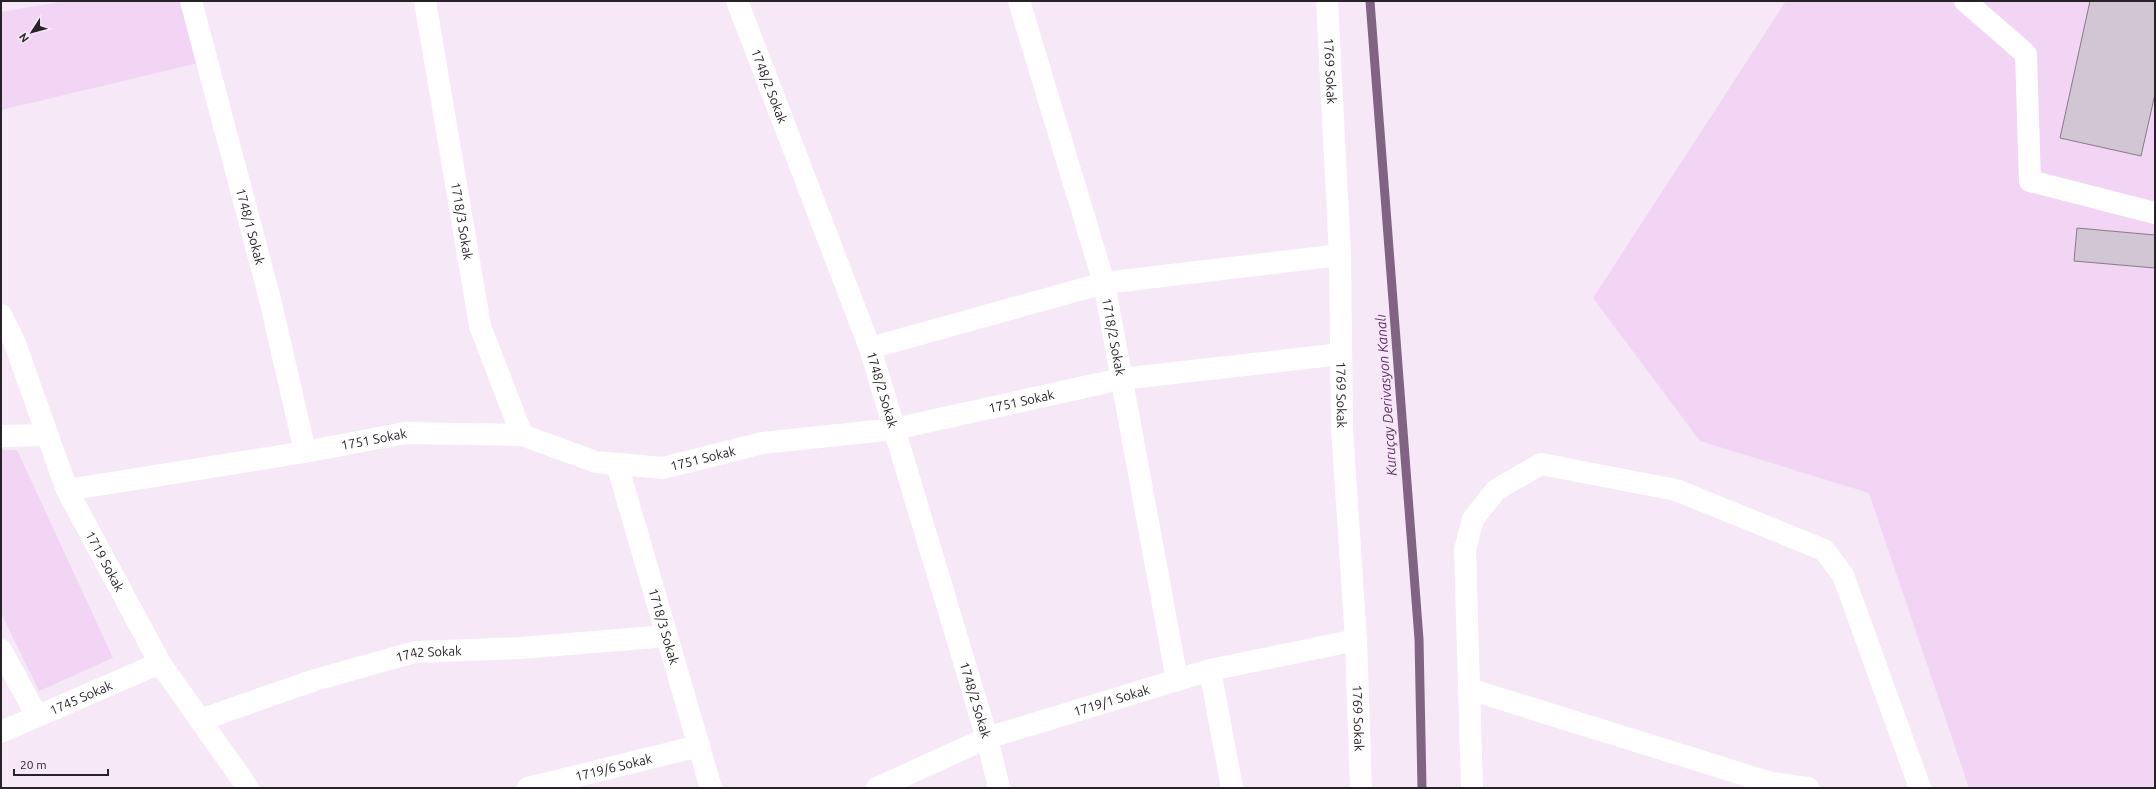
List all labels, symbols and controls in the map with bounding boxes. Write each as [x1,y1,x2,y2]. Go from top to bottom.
north arrow [12,12,52,52]
text: N [17,31,31,45]
street label: 1769 Sokak [1322,37,1339,105]
street label: 1748/2 Sokak [749,47,790,126]
street label: 1718/3 Sokak [449,181,476,261]
street label: 1748/1 Sokak [234,186,268,266]
street label: 1718/2 Sokak [1100,297,1128,377]
water label: Kuruçay Derivasyon Kanalı [1372,313,1400,476]
street label: 1748/2 Sokak [864,350,901,430]
street label: 1769 Sokak [1334,361,1349,428]
street label: 1751 Sokak [987,387,1056,415]
street label: 1751 Sokak [340,426,408,452]
street label: 1751 Sokak [669,443,737,473]
street label: 1719 Sokak [83,529,127,594]
street label: 1718/3 Sokak [646,587,682,666]
street label: 1742 Sokak [394,643,462,664]
street label: 1748/2 Sokak [958,660,994,740]
street label: 1745 Sokak [47,678,115,717]
street label: 1719/1 Sokak [1072,682,1152,718]
street label: 1769 Sokak [1351,685,1367,752]
scale bar [14,751,108,777]
street label: 1719/6 Sokak [574,751,654,783]
text: 20 m [20,758,47,771]

